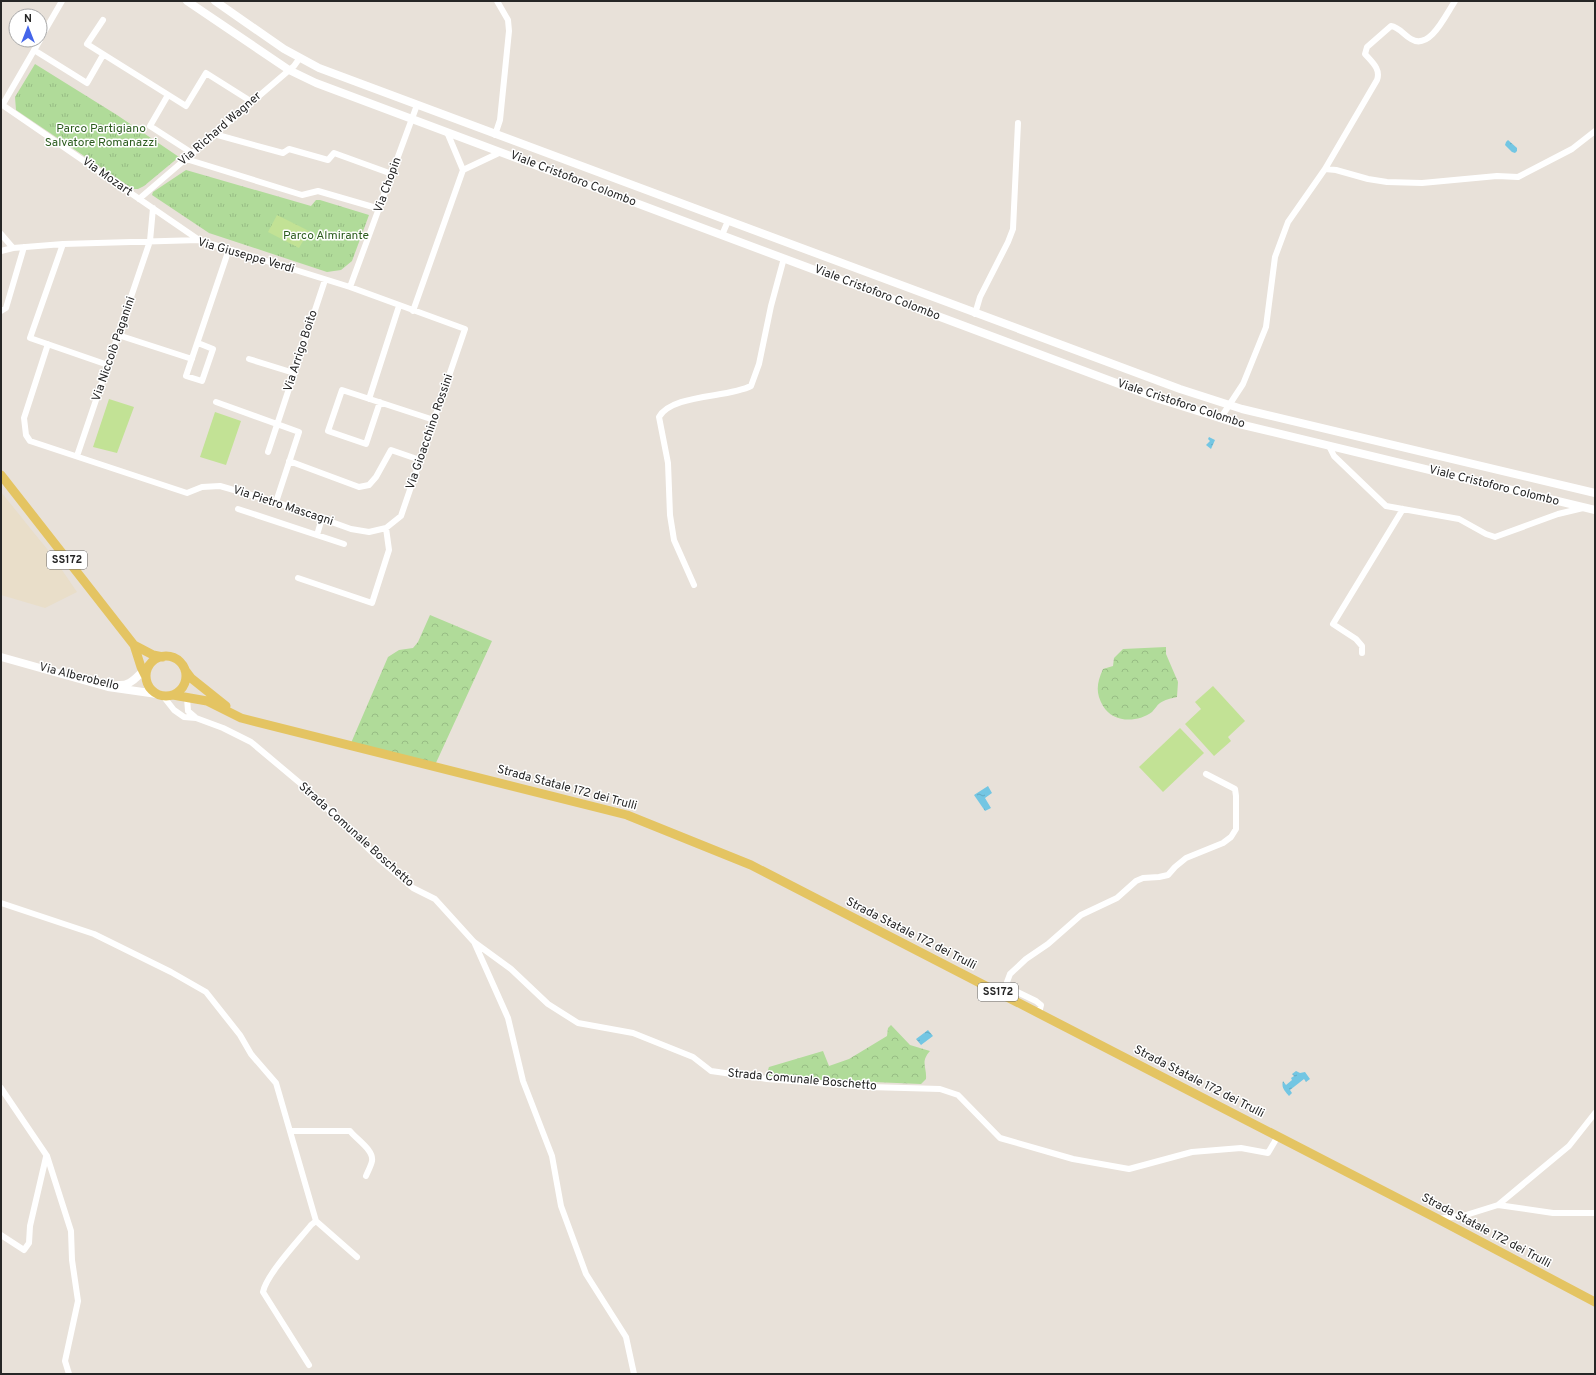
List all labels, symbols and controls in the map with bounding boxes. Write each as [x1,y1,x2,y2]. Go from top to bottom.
north arrow [8,8,48,48]
text: N [24,12,32,26]
street label: Via Richard Wagner [175,88,265,170]
park label: Parco Partigiano Salvatore Romanazzi [45,121,157,151]
street label: Viale Cristoforo Colombo [508,148,639,211]
street label: Via Mozart [79,154,135,200]
street label: Via Chopin [371,155,405,215]
park label: Parco Almirante [283,228,369,244]
street label: Via Giuseppe Verdi [196,235,296,277]
street label: Viale Cristoforo Colombo [812,262,943,325]
street label: Via Niccolò Paganini [89,294,139,404]
street label: Via Arrigo Boito [280,308,322,394]
street label: Via Gioacchino Rossini [403,372,457,492]
street label: Viale Cristoforo Colombo [1115,376,1247,432]
street label: Viale Cristoforo Colombo [1427,462,1561,510]
street label: Via Pietro Mascagni [231,482,335,530]
road number: SS172 [47,551,87,569]
street label: Via Alberobello [37,659,121,695]
street label: Strada Statale 172 dei Trulli [495,762,639,814]
street label: Strada Comunale Boschetto [295,779,417,891]
street label: Strada Statale 172 dei Trulli [843,894,979,974]
road number: SS172 [978,983,1018,1001]
street label: Strada Statale 172 dei Trulli [1131,1042,1267,1122]
street label: Strada Comunale Boschetto [727,1066,878,1095]
street label: Strada Statale 172 dei Trulli [1418,1190,1554,1272]

